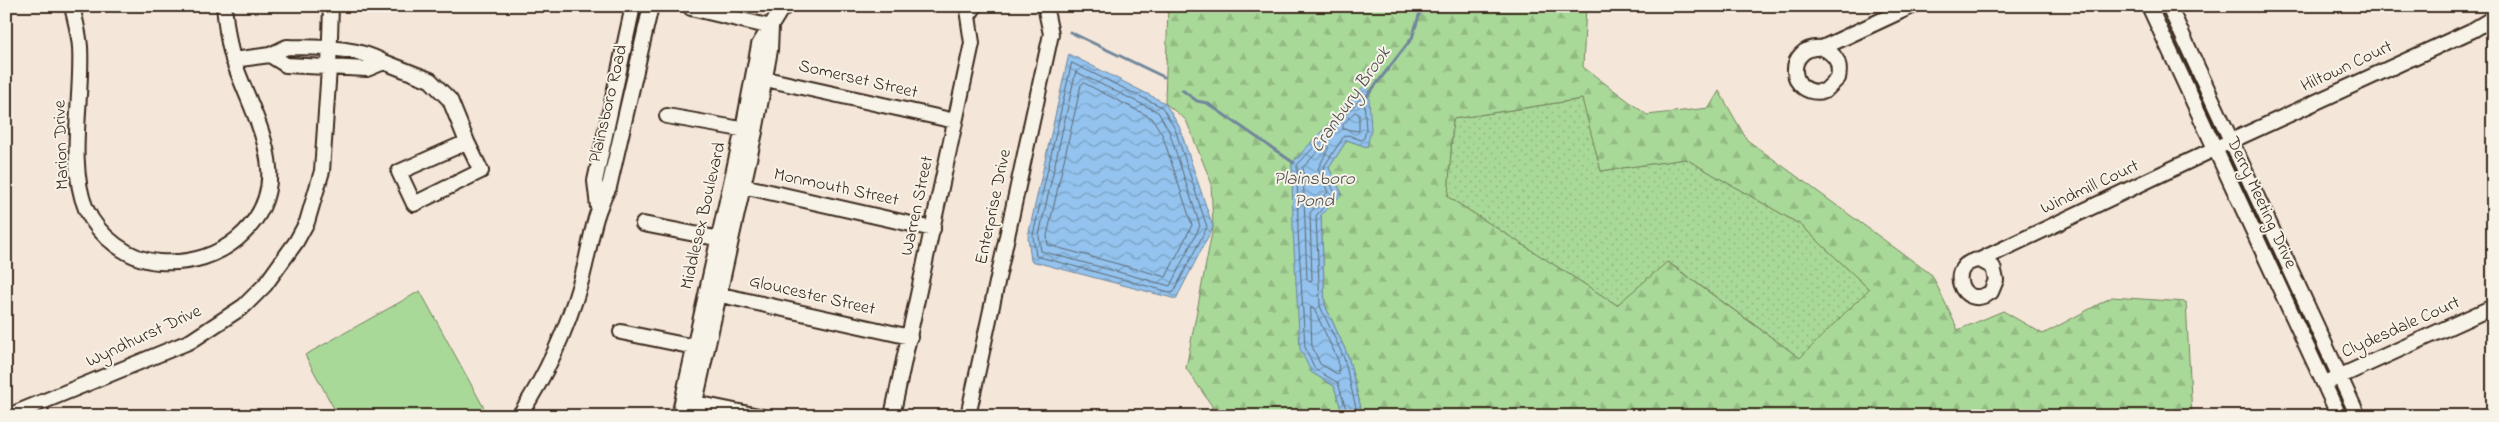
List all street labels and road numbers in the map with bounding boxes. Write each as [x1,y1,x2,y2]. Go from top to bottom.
street label: Hiltown Court [2297,34,2397,100]
street label: Plainsboro Road [583,42,635,166]
street label: Somerset Street [796,54,920,106]
street label: Marion Drive [47,99,77,190]
street label: Derry Meeting Drive [2218,132,2303,274]
street label: Middlesex Boulevard [674,140,734,292]
street label: Enterprise Drive [969,146,1019,267]
street label: Warren Street [895,154,941,258]
street label: Windmill Court [2036,154,2144,222]
street label: Monmouth Street [771,162,901,214]
street label: Gloucester Street [746,269,878,323]
street label: Clydesdale Court [2338,290,2464,366]
street label: Wyndhurst Drive [82,298,207,375]

